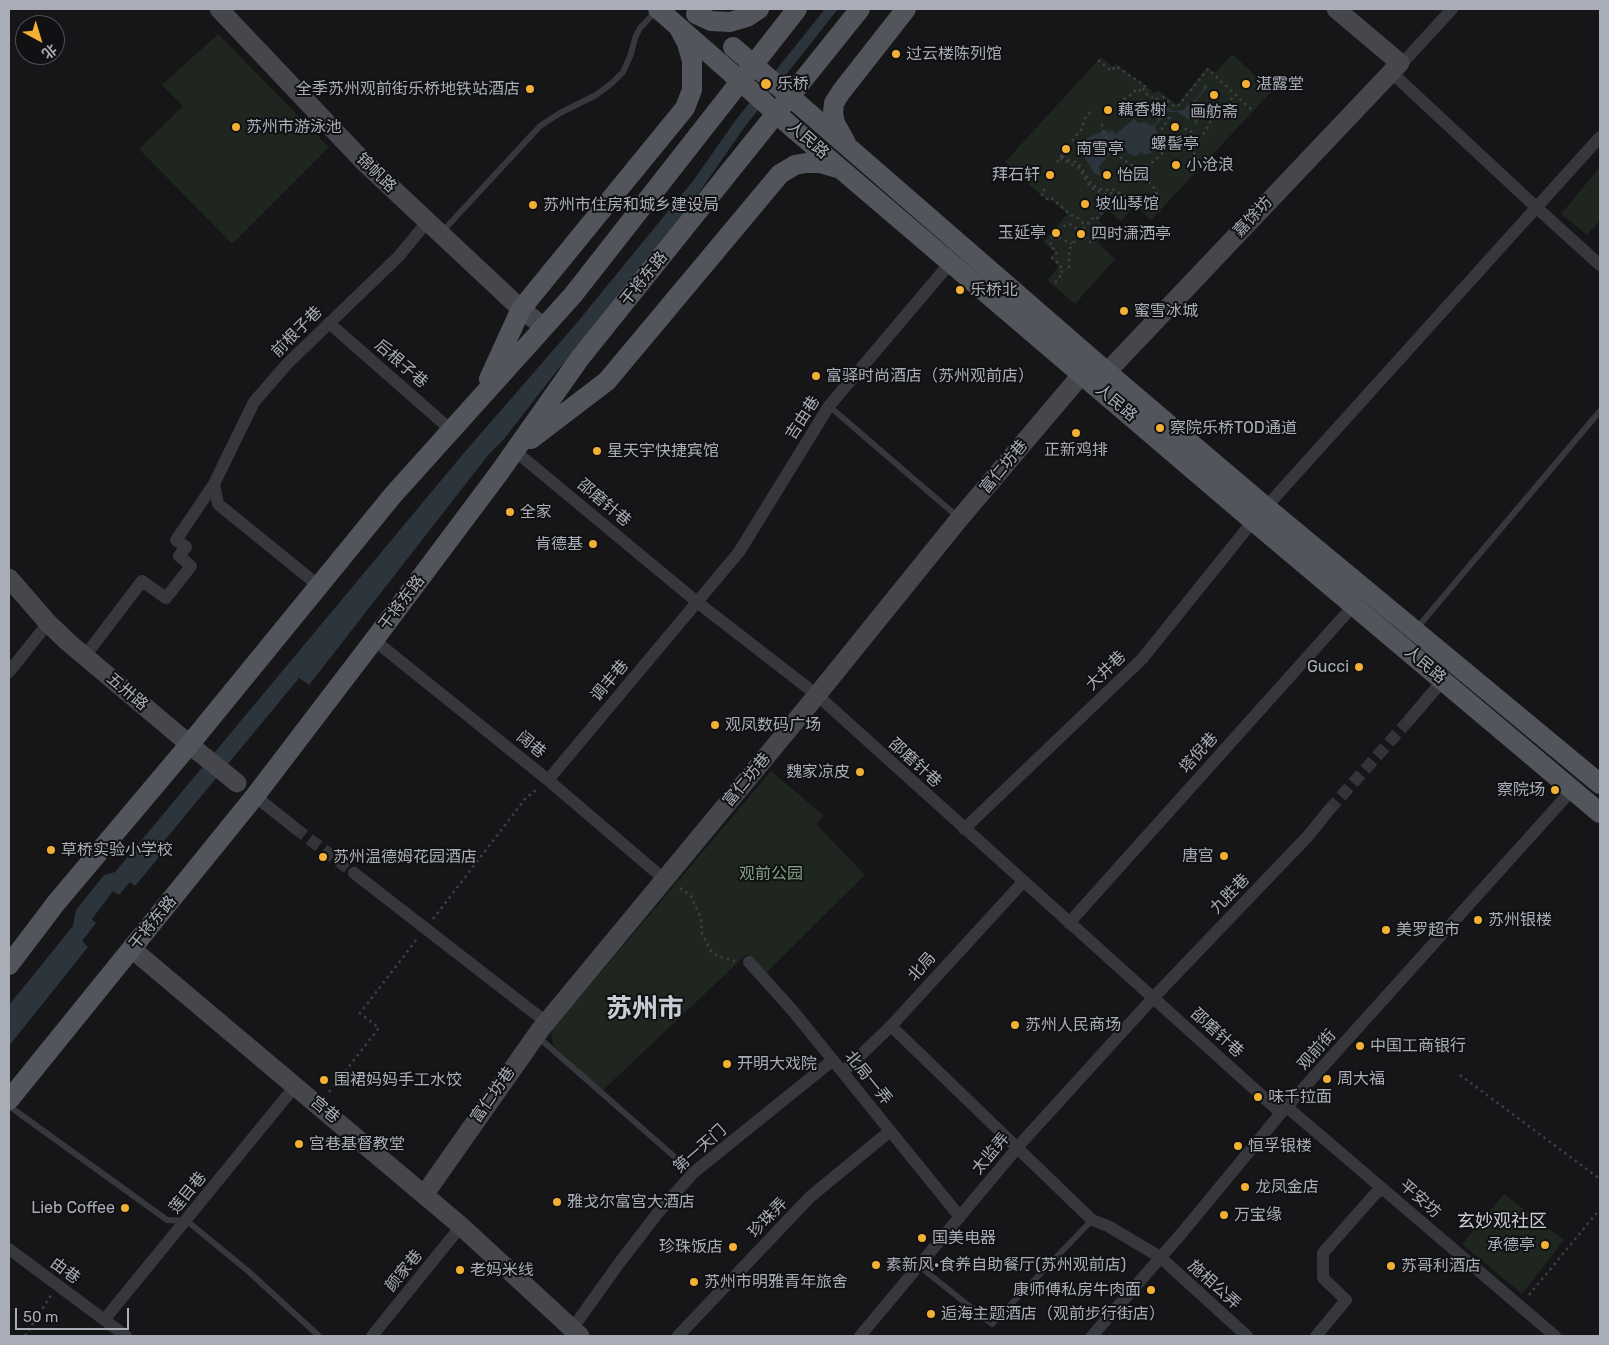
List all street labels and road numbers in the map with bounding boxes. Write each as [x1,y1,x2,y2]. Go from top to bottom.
street label: 人民路 [784,117,832,163]
street label: 锦帆路 [352,149,400,197]
street label: 嘉馀坊 [1230,193,1276,241]
street label: 干将东路 [616,248,672,310]
street label: 前根子巷 [268,303,326,361]
street label: 后根子巷 [371,336,431,392]
street label: 人民路 [1091,380,1141,426]
street label: 吉由巷 [782,393,824,443]
street label: 富仁坊巷 [976,436,1032,498]
street label: 邵磨针巷 [573,475,635,531]
street label: 干将东路 [375,572,429,634]
street label: 人民路 [1400,642,1450,688]
street label: 大井巷 [1082,647,1130,695]
street label: 调丰巷 [587,656,633,706]
street label: 五卅路 [102,669,152,715]
street label: 阔巷 [513,727,549,763]
street label: 塔倪巷 [1176,729,1222,777]
street label: 邵磨针巷 [885,734,945,792]
street label: 富仁坊巷 [719,749,775,811]
street label: 九胜巷 [1206,870,1254,918]
street label: 干将东路 [125,892,181,954]
street label: 北局 [904,949,940,985]
street label: 邵磨针巷 [1187,1004,1247,1062]
street label: 观前街 [1294,1026,1340,1074]
street label: 北局一弄 [840,1047,896,1109]
street label: 富仁坊巷 [467,1063,519,1127]
street label: 宫巷 [307,1092,343,1128]
street label: 第一天门 [670,1121,730,1177]
street label: 太监弄 [968,1129,1014,1179]
street label: 莲目巷 [165,1168,211,1218]
street label: 平安坊 [1396,1176,1444,1222]
street label: 珍珠弄 [744,1194,792,1242]
street label: 颜家巷 [381,1246,427,1296]
street label: 由巷 [46,1254,84,1288]
street label: 施相公弄 [1184,1256,1244,1314]

